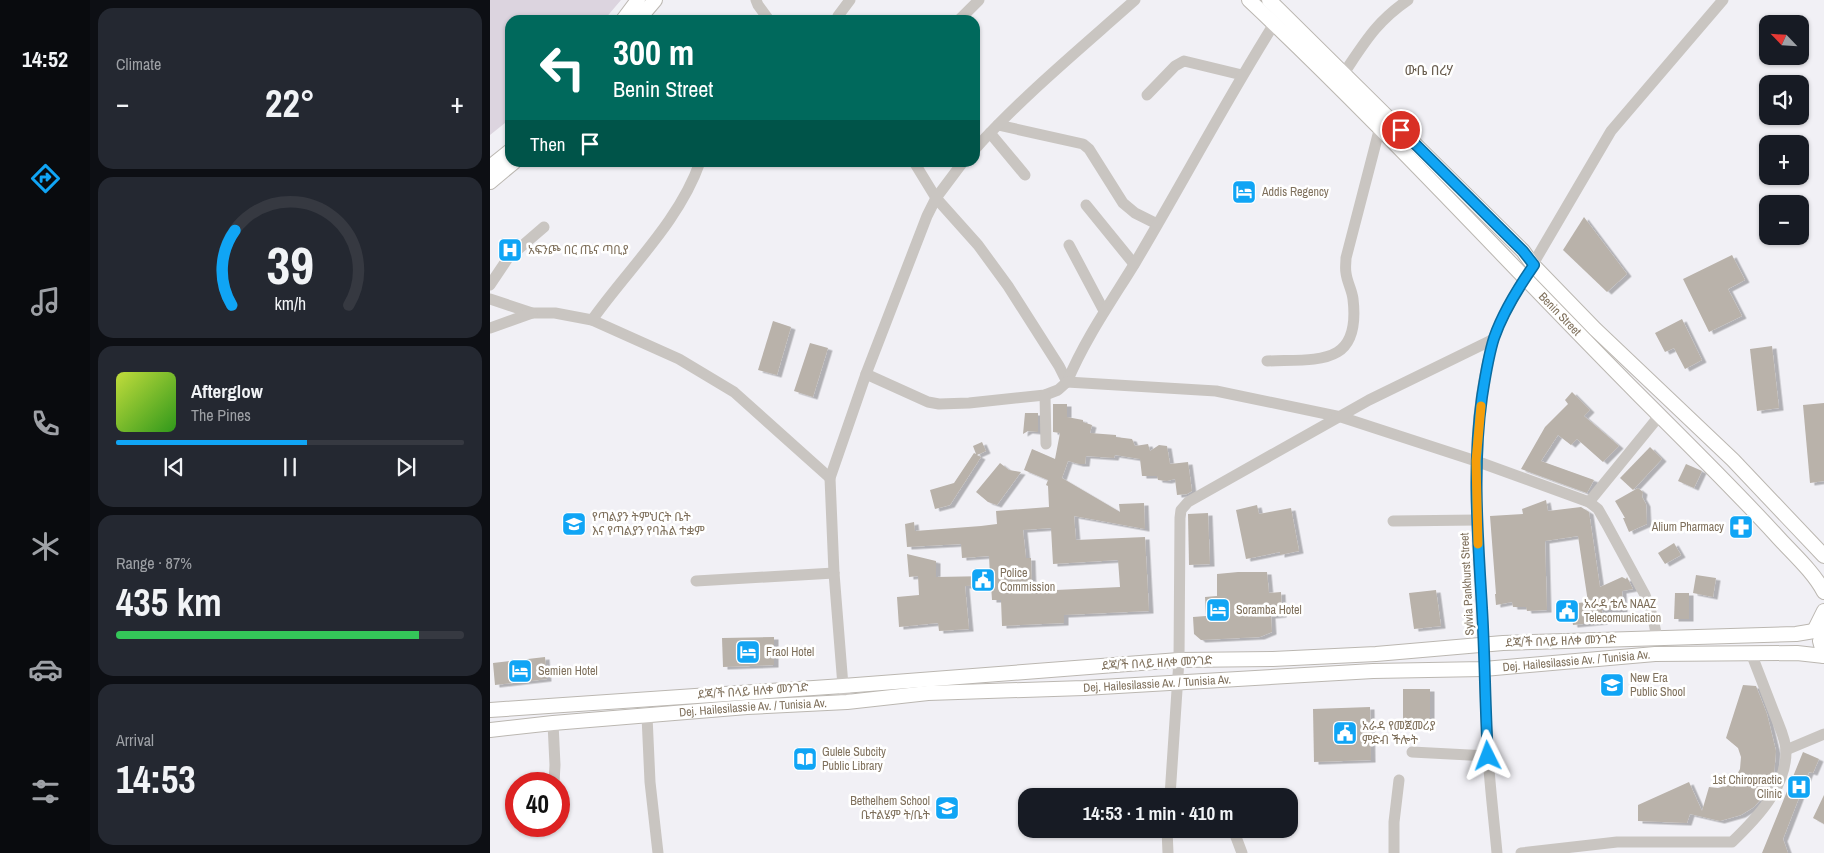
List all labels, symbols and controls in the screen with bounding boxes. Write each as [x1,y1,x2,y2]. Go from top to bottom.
north arrow [1759,15,1809,65]
map controls [1759,15,1809,245]
text: 300 m [613,29,694,76]
icon: left [530,35,595,100]
text: 14:52 [22,44,68,74]
text: Climate [116,53,161,75]
district label: ውቤ በረሃ [1404,61,1454,79]
text: Benin Street [613,74,713,104]
button: sound [1759,75,1809,125]
text: 22° [265,78,315,129]
text: − [116,84,129,122]
text: + [451,84,464,122]
pin [1380,109,1422,151]
icon: arrive [1387,116,1415,144]
icon: arrive [576,130,604,158]
text: Then [530,131,566,157]
button: + [1759,135,1809,185]
icon: directions [28,161,63,196]
hotel icon: Addis Regency [1231,179,1257,205]
place label: Addis Regency [1261,184,1329,200]
button: − [1759,195,1809,245]
text: 39 [266,230,314,300]
hospital icon: አፍንጮ በር ጤና ጣቢያ [497,237,523,263]
place label: አፍንጮ በር ጤና ጣቢያ [528,242,629,258]
icon: music [28,284,63,319]
street label: Benin Street [1535,289,1585,340]
text: km/h [274,292,306,316]
text: Afterglow [191,378,263,404]
text: The Pines [191,404,251,426]
icon: phone [28,406,63,441]
icon: previous [160,453,188,481]
icon: pause [276,453,304,481]
icon: next [392,453,420,481]
place label: የጣልያን ትምህርት ቤት እና የጣልያን የባሕል ተቋም [592,509,705,539]
school or university icon: የጣልያን ትምህርት ቤት እና የጣልያን የባሕል ተቋም [561,511,587,537]
pharmacy icon: Alium Pharmacy [1728,514,1754,540]
place label: Alium Pharmacy [1651,519,1724,535]
icon: climate [28,529,63,564]
street label: Sylvia Pankhurst Street [1456,532,1478,636]
text: Range · 87% [116,552,192,574]
place label: Police Commission [1000,565,1055,595]
public building icon: Police Commission [970,567,996,593]
text: 435 km [116,577,222,628]
place label: አራዳ ቴሌ NAAZ Telecomunication [1584,596,1661,626]
hotel icon: Soramba Hotel [1205,597,1231,623]
public building icon: አራዳ ቴሌ NAAZ Telecomunication [1554,598,1580,624]
place label: Soramba Hotel [1236,602,1302,618]
street label: ደጃ/ች በላይ ዘለቀ መንገድ [1505,631,1617,651]
hotel icon: Fraol Hotel [735,639,761,665]
place label: Fraol Hotel [766,644,814,660]
street label: Dej. Hailesilassie Av. / Tunisia Av. [1502,646,1651,675]
icon: car [28,652,63,687]
street label: ደጃ/ች በላይ ዘለቀ መንገድ [1101,652,1213,674]
hotel icon: Semien Hotel [507,658,533,684]
place label: Semien Hotel [538,663,598,679]
place label: New Era Public Shool [1630,670,1685,700]
street label: Dej. Hailesilassie Av. / Tunisia Av. [1083,671,1231,696]
school or university icon: New Era Public Shool [1599,672,1625,698]
street label: ደጃ/ች በላይ ዘለቀ መንገድ [697,679,810,703]
street label: Dej. Hailesilassie Av. / Tunisia Av. [679,695,827,721]
place label: አራዳ የመጀመሪያ ምድብ ችሎት [1362,718,1436,748]
public building icon: አራዳ የመጀመሪያ ምድብ ችሎት [1332,720,1358,746]
text: Arrival [116,729,154,751]
position arrow [1461,729,1513,781]
place label: Gulele Subcity Public Library [822,744,886,774]
library icon: Gulele Subcity Public Library [792,746,818,772]
text: 14:53 [116,754,196,805]
speed limit sign: 40 [505,772,570,837]
place label: 1st Chiropractic Clinic [1713,772,1782,802]
icon: filters [28,774,63,809]
hospital icon: 1st Chiropractic Clinic [1786,774,1812,800]
place label: Bethelhem School ቤተልሄም ት/ቤት [850,793,931,823]
school or university icon: Bethelhem School ቤተልሄም ት/ቤት [934,795,960,821]
text: 14:53 · 1 min · 410 m [1083,800,1233,826]

